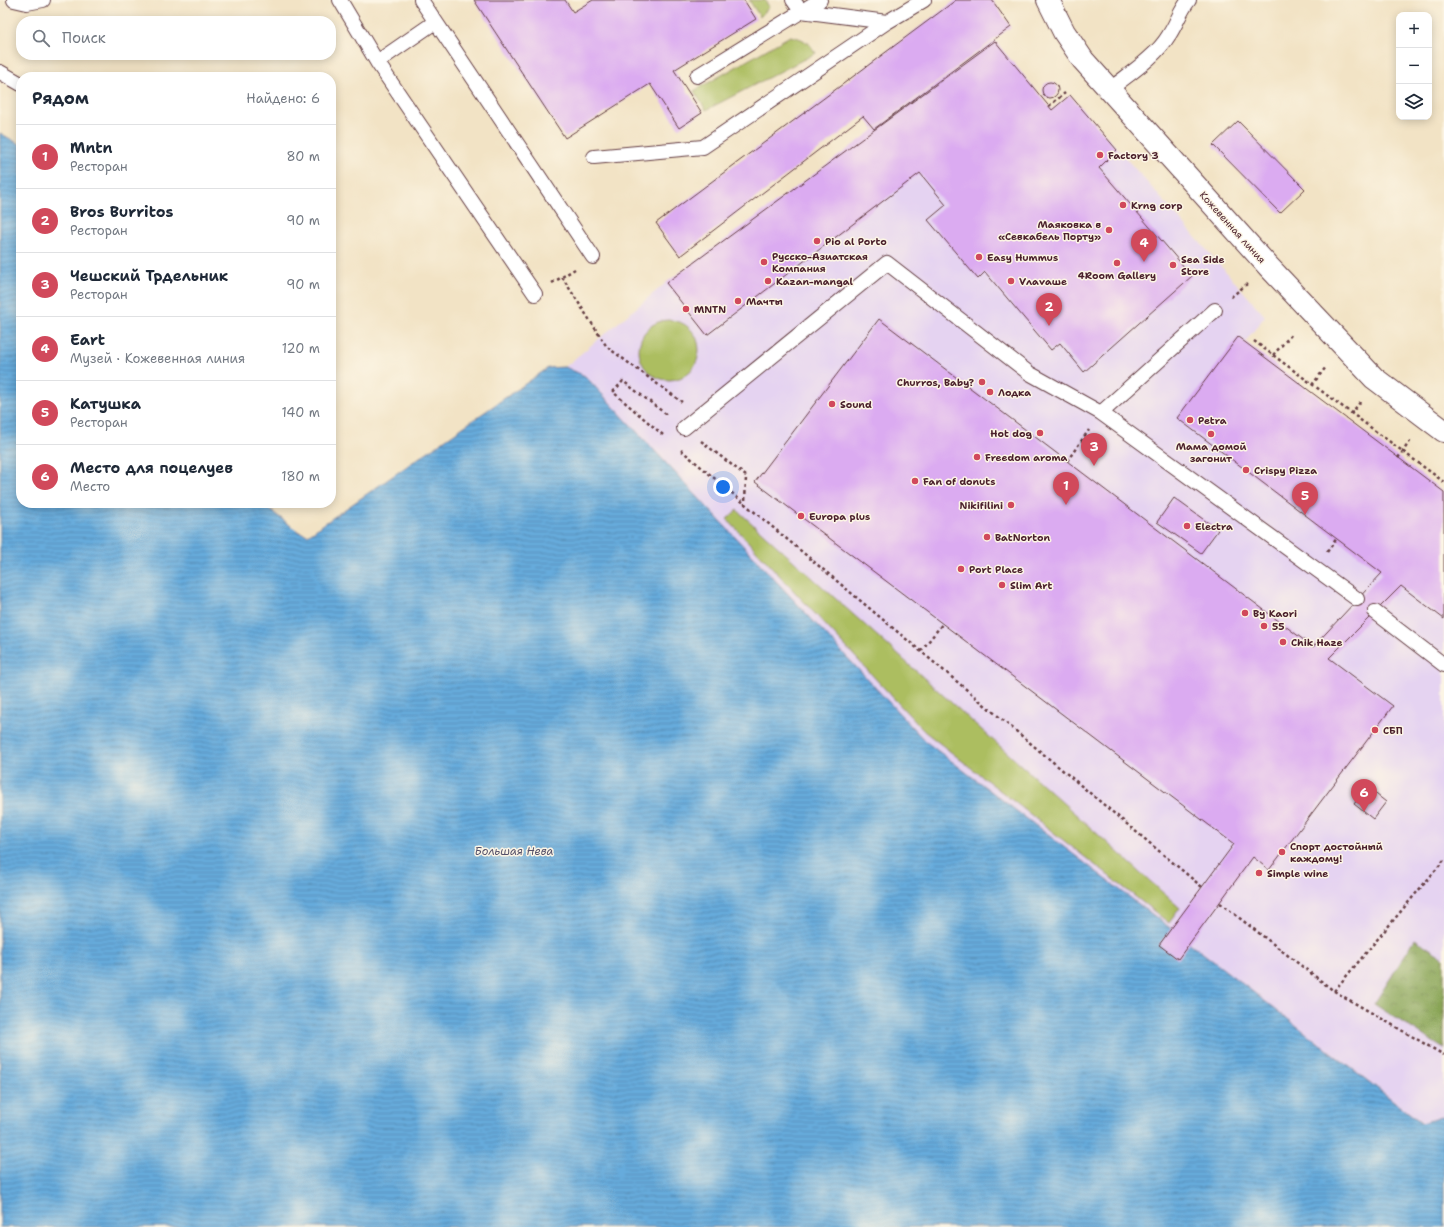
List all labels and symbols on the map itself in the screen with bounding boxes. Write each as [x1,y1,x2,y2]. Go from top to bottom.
place label: Factory 3 [1108,149,1159,162]
marker: Factory 3 [1095,150,1105,160]
street label: Кожевенная линия [1197,189,1268,266]
place label: Krng corp [1131,199,1182,212]
marker: Krng corp [1118,200,1128,210]
place label: Маяковка в «Севкабель Порту» [998,218,1101,243]
marker: Маяковка в «Севкабель Порту» [1104,225,1114,235]
pin: 4 [1131,229,1157,262]
place label: Pio al Porto [825,235,887,248]
marker: Pio al Porto [812,236,822,246]
place label: Русско-Азиатская Компания [772,250,868,275]
place label: Easy Hummus [987,251,1058,264]
marker: Easy Hummus [974,252,984,262]
place label: Sea Side Store [1181,253,1225,278]
marker: Русско-Азиатская Компания [759,257,769,267]
marker: 4Room Gallery [1112,258,1122,268]
marker: Sea Side Store [1168,260,1178,270]
place label: 4Room Gallery [1078,269,1156,282]
place label: Kazan-mangal [776,275,854,288]
place label: Vлаvаше [1019,275,1067,288]
marker: Kazan-mangal [763,276,773,286]
marker: Vлаvаше [1006,276,1016,286]
pin: 2 [1036,293,1062,326]
place label: Мачты [746,295,783,308]
marker: Мачты [733,296,743,306]
place label: MNTN [694,303,726,316]
marker: MNTN [681,304,691,314]
place label: Churros, Baby? [897,376,974,389]
marker: Churros, Baby? [977,377,987,387]
place label: Лодка [998,386,1031,399]
marker: Лодка [985,387,995,397]
place label: Sound [840,398,872,411]
marker: Sound [827,399,837,409]
place label: Petra [1198,414,1227,427]
marker: Petra [1185,415,1195,425]
place label: Hot dog [990,427,1033,440]
marker: Hot dog [1035,428,1045,438]
marker: Мама домой загонит [1206,429,1216,439]
pin: 3 [1081,433,1107,466]
place label: Мама домой загонит [1176,440,1246,465]
place label: Freedom aroma [985,451,1068,464]
marker: Freedom aroma [972,452,982,462]
place label: Crispy Pizza [1254,464,1317,477]
marker: Crispy Pizza [1241,465,1251,475]
pin: 1 [1053,472,1079,505]
place label: Fan of donuts [923,475,995,488]
marker: Fan of donuts [910,476,920,486]
your location [713,477,733,497]
pin: 5 [1292,482,1318,515]
place label: Nikifilini [960,499,1003,512]
marker: Nikifilini [1006,500,1016,510]
place label: Europa plus [809,510,870,523]
marker: Europa plus [796,511,806,521]
place label: Electra [1195,520,1233,533]
marker: Electra [1182,521,1192,531]
place label: BatNorton [995,531,1050,544]
marker: BatNorton [982,532,992,542]
place label: Port Place [969,563,1023,576]
marker: Port Place [956,564,966,574]
place label: Slim Art [1010,579,1053,592]
marker: Slim Art [997,580,1007,590]
place label: By Kaori [1253,607,1297,620]
marker: By Kaori [1240,608,1250,618]
place label: 55 [1272,620,1284,633]
marker: 55 [1259,621,1269,631]
place label: Chik Haze [1291,636,1343,649]
marker: Chik Haze [1278,637,1288,647]
place label: СБП [1383,724,1403,737]
marker: СБП [1370,725,1380,735]
pin: 6 [1351,779,1377,812]
place label: Спорт достойный каждому! [1290,840,1383,865]
water label: Большая Нева [475,844,554,859]
marker: Спорт достойный каждому! [1277,847,1287,857]
place label: Simple wine [1267,867,1328,880]
marker: Simple wine [1254,868,1264,878]

